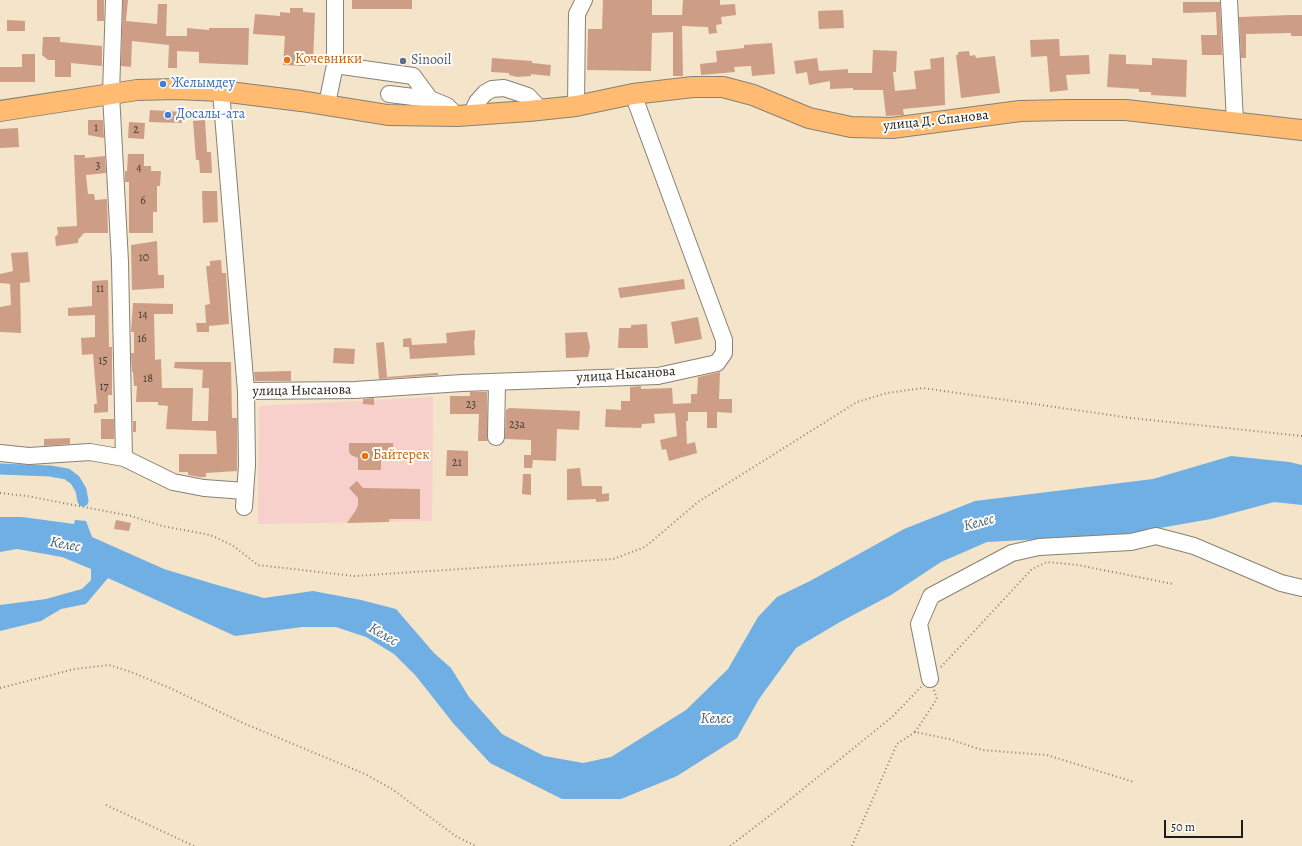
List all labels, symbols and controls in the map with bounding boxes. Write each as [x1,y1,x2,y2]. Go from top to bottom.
place label: Кочевники [295,52,362,68]
place label: Sinooil [411,53,451,69]
marker: Кочевники [282,55,292,65]
marker: Sinooil [398,56,408,66]
place label: Желымдеу [171,76,235,92]
marker: Желымдеу [158,79,168,89]
place label: Досалы-ата [176,107,245,123]
street label: улица Д. Спанова [883,107,989,135]
marker: Досалы-ата [163,110,173,120]
house number: 1 [94,121,98,135]
house number: 2 [133,123,139,137]
house number: 3 [96,159,100,173]
house number: 4 [136,161,142,175]
house number: 6 [140,194,146,208]
house number: 10 [139,251,149,265]
house number: 11 [96,282,104,296]
house number: 14 [138,308,148,322]
house number: 16 [137,332,147,346]
house number: 15 [98,354,108,368]
street label: улица Нысанова [576,363,676,387]
house number: 18 [143,372,153,386]
house number: 17 [99,380,109,394]
street label: улица Нысанова [252,382,352,400]
house number: 23 [466,398,476,412]
house number: 23а [509,418,525,432]
place label: Байтерек [373,448,430,464]
marker: Байтерек [360,451,370,461]
house number: 21 [452,456,462,470]
water label: Келес [962,510,996,536]
water label: Келес [48,533,82,557]
water label: Келес [365,619,401,651]
water label: Келес [701,710,731,728]
scale bar [1166,812,1245,838]
text: 50 m [1171,819,1195,835]

